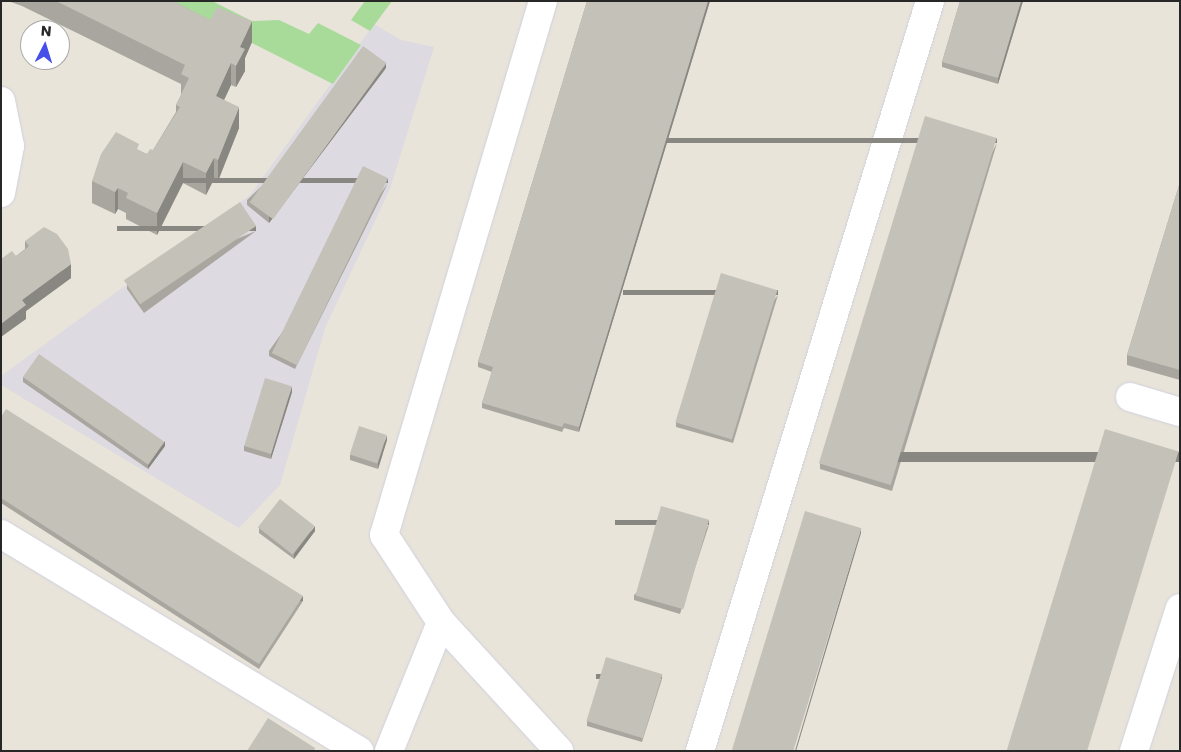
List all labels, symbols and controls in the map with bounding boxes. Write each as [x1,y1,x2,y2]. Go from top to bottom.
north arrow [20,20,70,70]
text: N [40,21,52,41]

